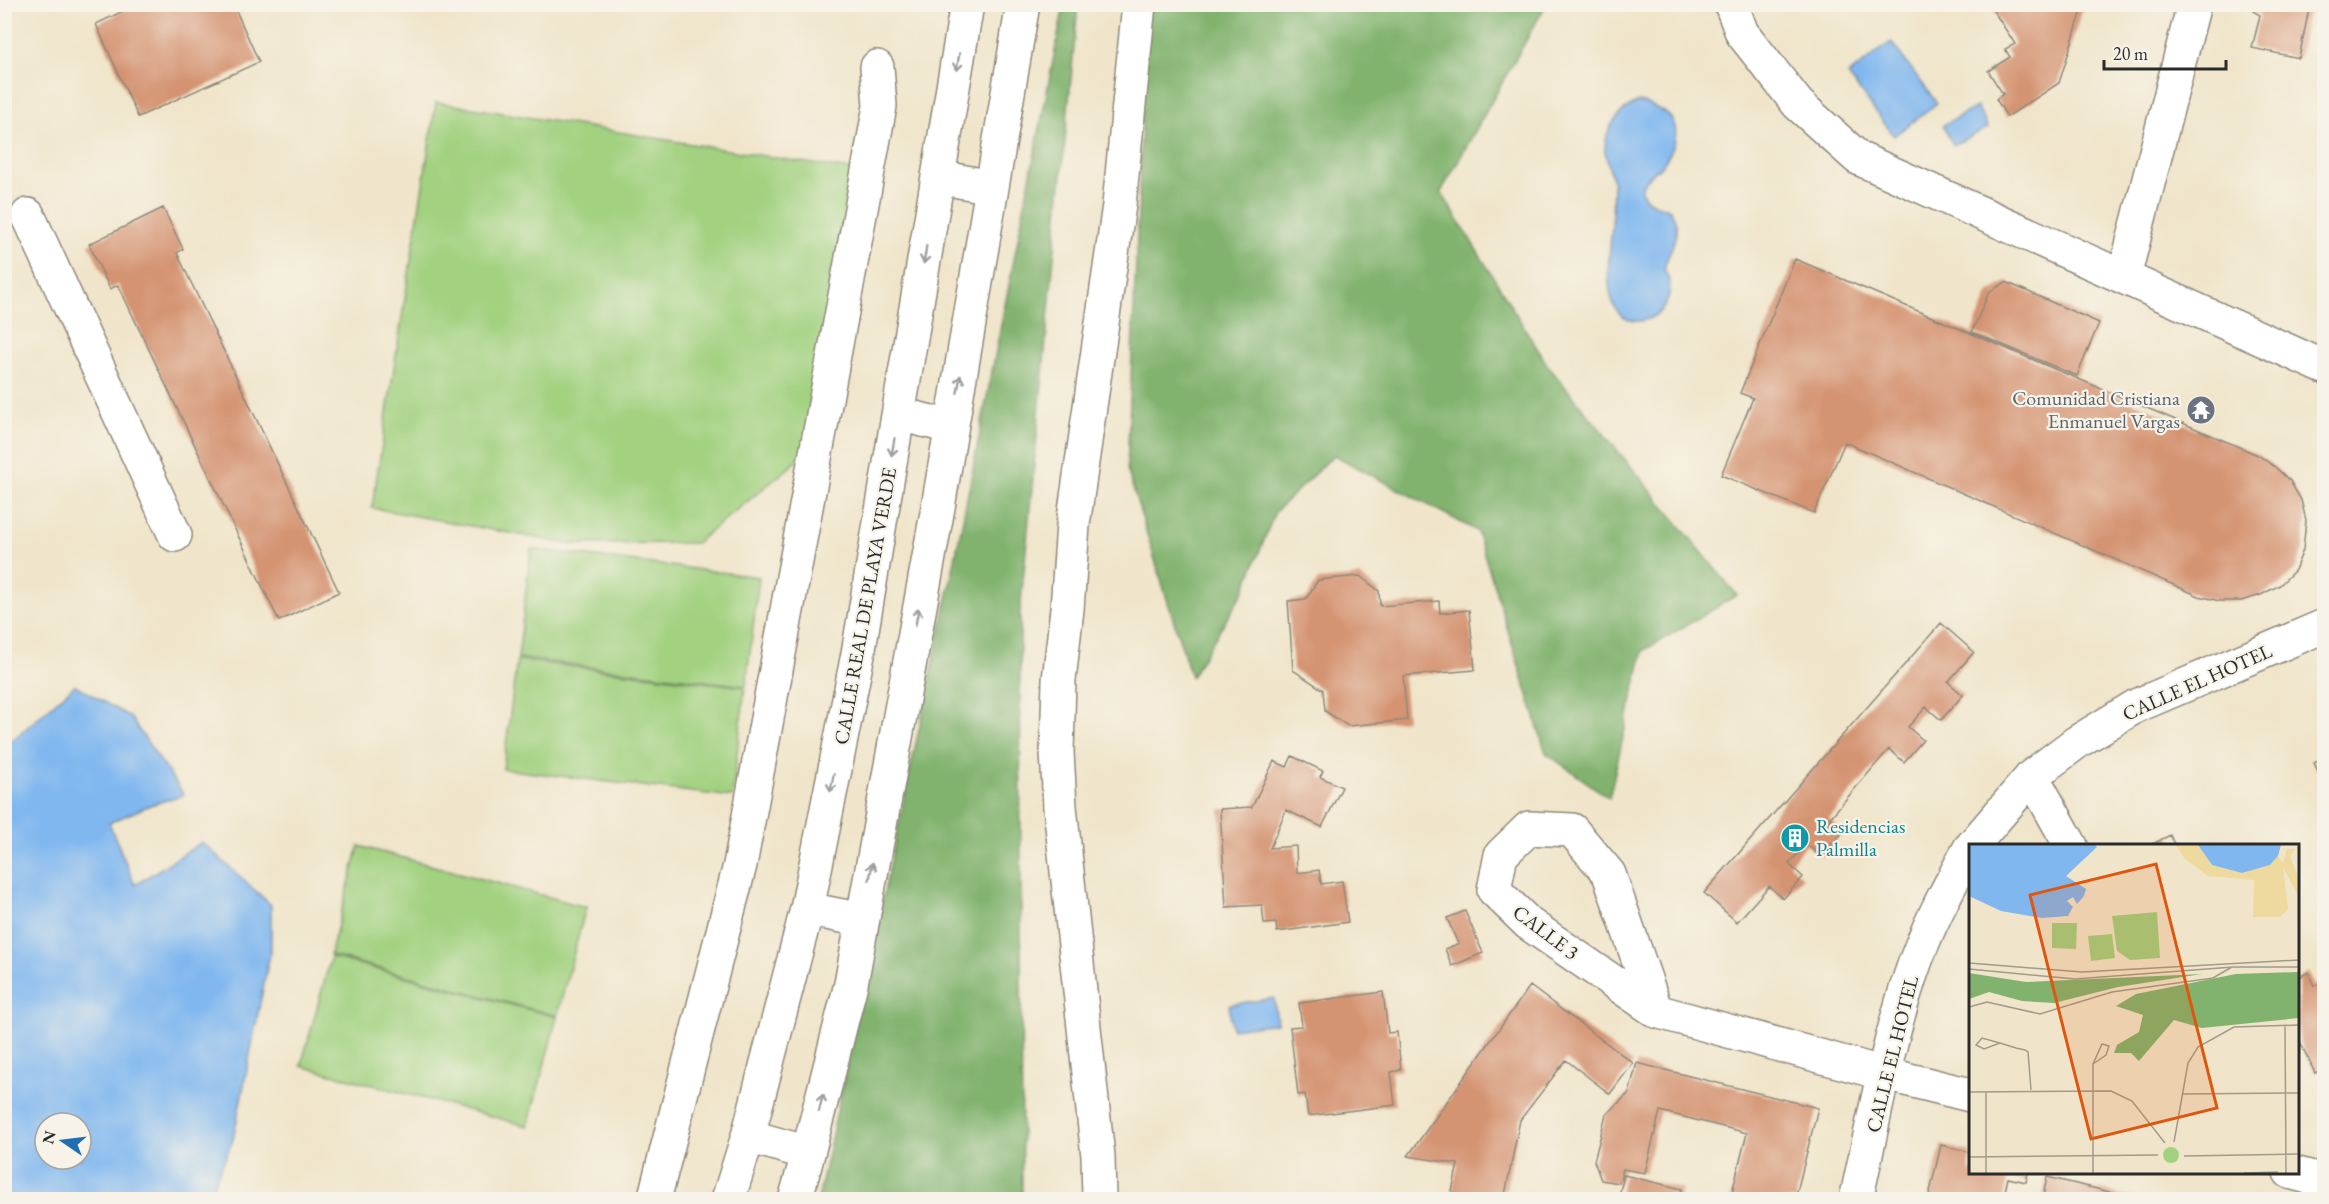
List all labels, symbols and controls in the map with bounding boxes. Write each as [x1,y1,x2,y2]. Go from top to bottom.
scale bar [2104,33,2226,71]
text: 20 m [2113,42,2148,65]
one-way arrow [952,52,963,72]
one-way arrow [920,244,931,264]
one-way arrow [953,375,964,394]
place label: Comunidad Cristiana Enmanuel Vargas [2012,385,2180,434]
temple icon: Comunidad Cristiana Enmanuel Vargas [2185,394,2217,426]
one-way arrow [887,436,898,456]
street label: CALLE REAL DE PLAYA VERDE [828,465,902,747]
one-way arrow [912,608,923,628]
street label: CALLE EL HOTEL [2118,637,2276,727]
one-way arrow [826,774,838,793]
place label: Residencias Palmilla [1816,813,1905,862]
building icon: Residencias Palmilla [1779,822,1811,854]
inset map [1969,844,2299,1174]
one-way arrow [866,862,877,881]
street label: CALLE 3 [1508,899,1584,965]
street label: CALLE EL HOTEL [1860,972,1924,1135]
one-way arrow [816,1093,828,1112]
north arrow [33,1111,93,1171]
text: N [37,1129,61,1146]

